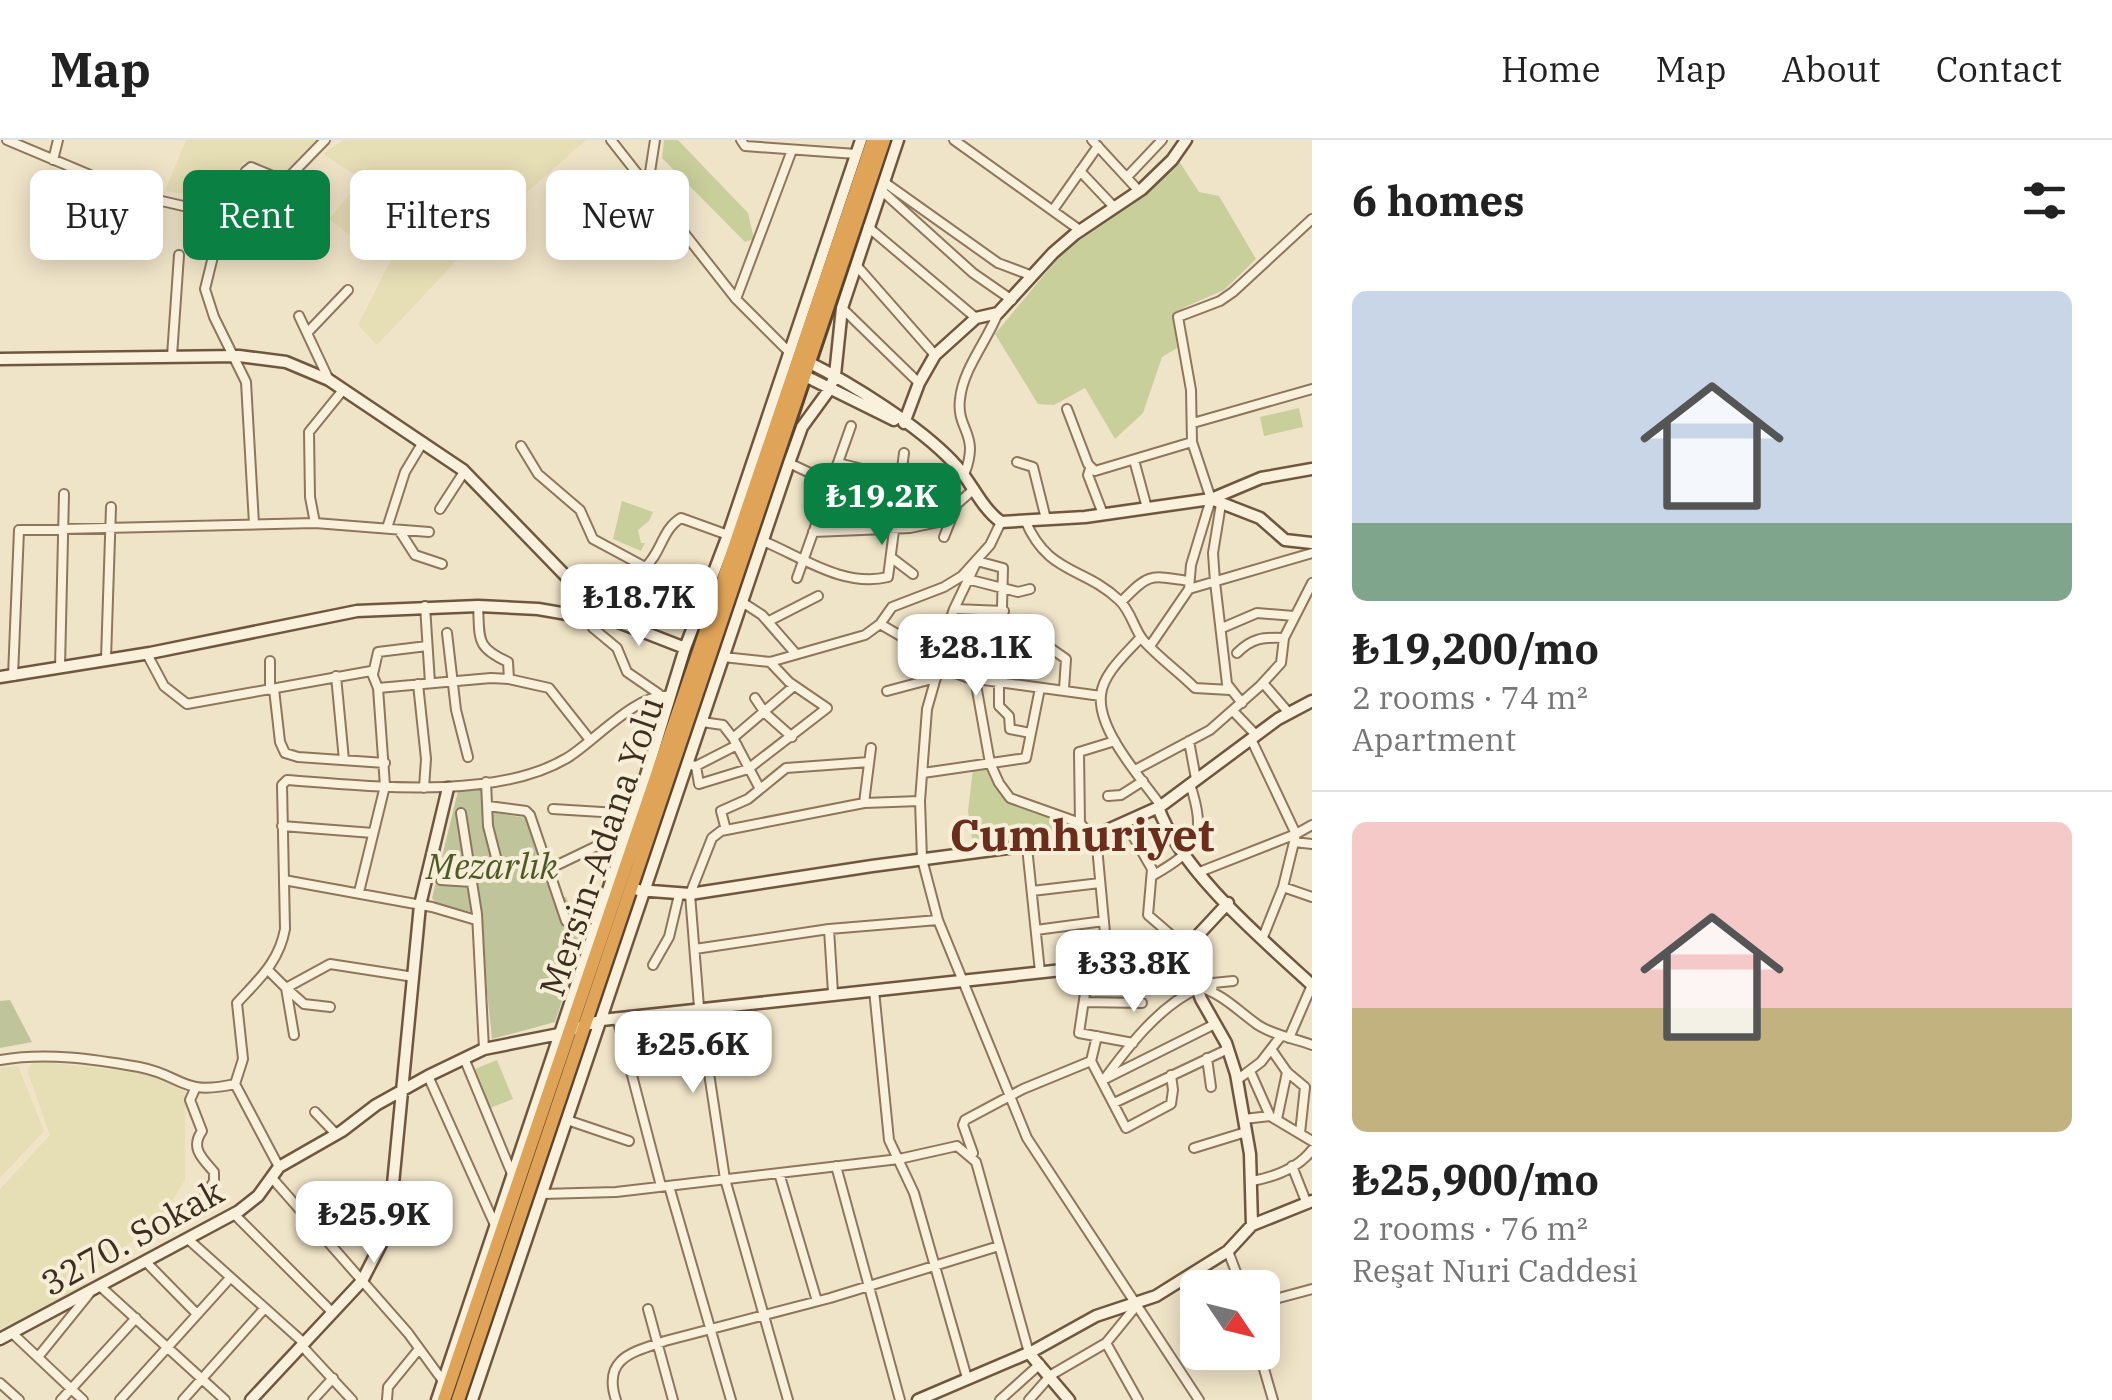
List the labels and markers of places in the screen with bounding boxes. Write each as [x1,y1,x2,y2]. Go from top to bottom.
pin: ₺19.2K [801,463,963,548]
pin: ₺18.7K [558,564,720,649]
pin: ₺28.1K [895,614,1057,699]
pin: ₺33.8K [1053,930,1215,1015]
pin: ₺25.6K [612,1011,774,1096]
pin: ₺25.9K [293,1181,455,1266]

